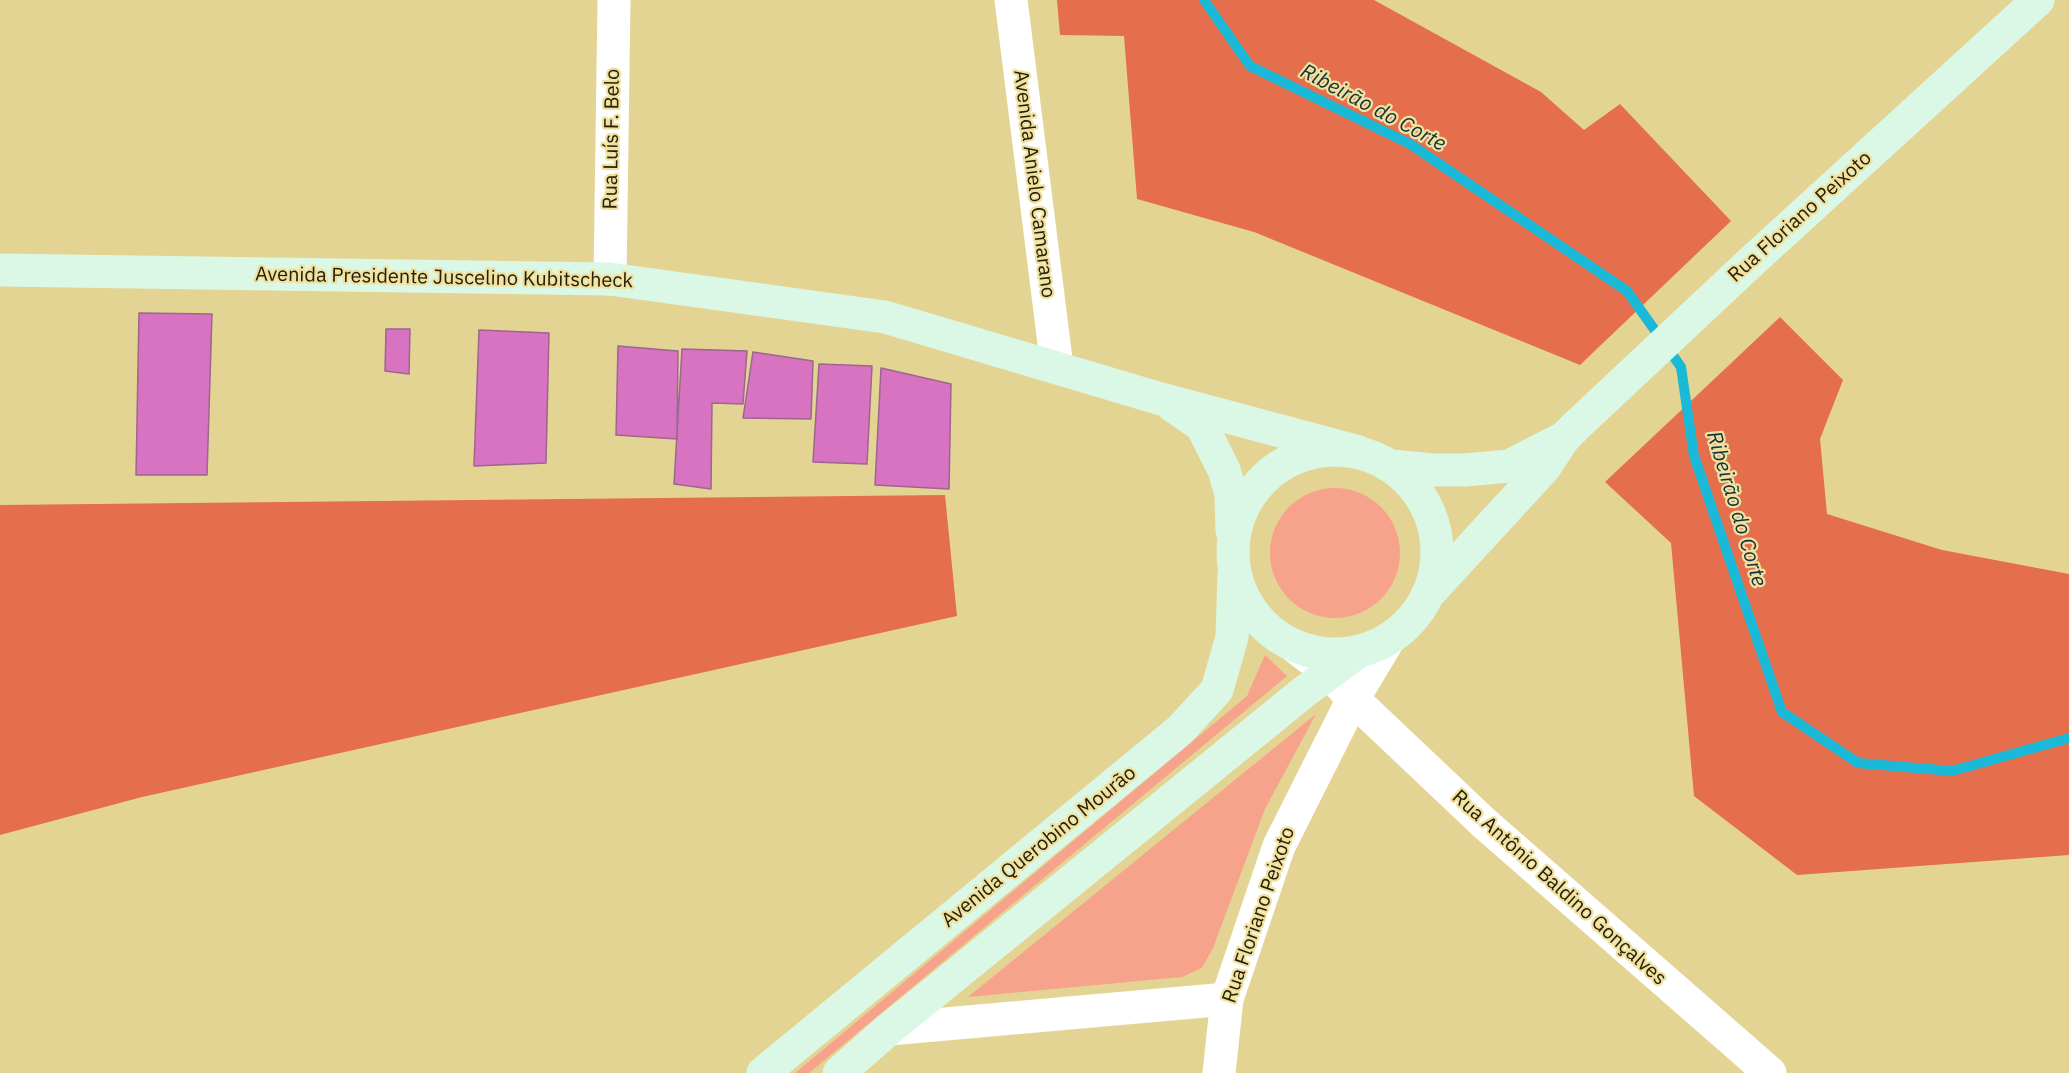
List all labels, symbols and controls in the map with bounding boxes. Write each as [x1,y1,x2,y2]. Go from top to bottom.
water label: Ribeirão do Corte [1296,59,1450,157]
street label: Rua Luís F. Belo [599,68,625,210]
street label: Avenida Anielo Camarano [1008,69,1060,299]
street label: Rua Floriano Peixoto [1723,146,1877,288]
street label: Avenida Presidente Juscelino Kubitscheck [255,263,633,293]
water label: Ribeirão do Corte [1700,428,1772,590]
street label: Avenida Querobino Mourão [937,761,1141,933]
street label: Rua Antônio Baldino Gonçalves [1447,785,1671,991]
street label: Rua Floriano Peixoto [1218,824,1300,1006]

